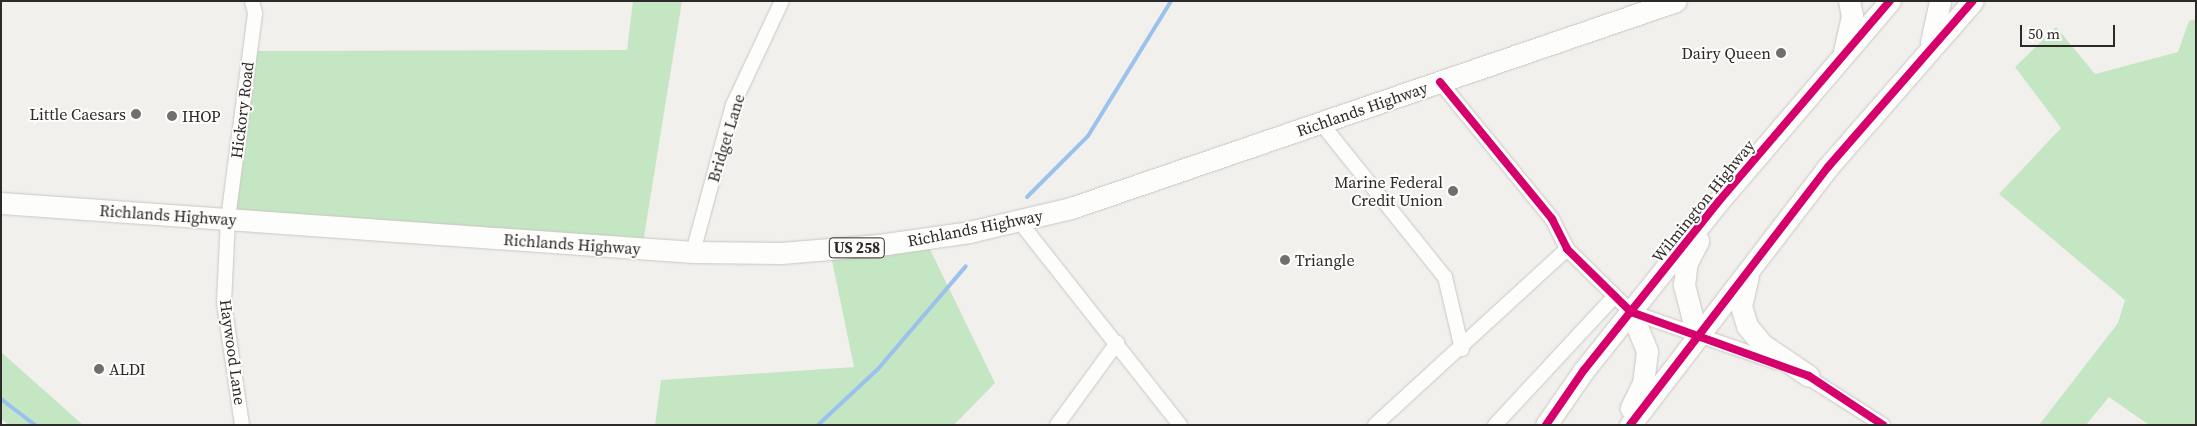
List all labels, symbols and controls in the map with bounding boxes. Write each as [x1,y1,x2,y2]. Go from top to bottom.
scale bar [2022,15,2117,47]
text: 50 m [2028,23,2060,44]
place label: Dairy Queen [1681,43,1771,63]
marker: Dairy Queen [1775,47,1787,59]
street label: Hickory Road [227,61,257,159]
street label: Richlands Highway [1294,78,1430,140]
street label: Bridget Lane [703,92,749,184]
place label: Little Caesars [30,104,126,124]
place label: IHOP [182,106,221,126]
marker: Little Caesars [130,108,142,120]
marker: IHOP [166,110,178,122]
street label: Wilmington Highway [1648,136,1758,266]
place label: Marine Federal Credit Union [1334,172,1443,210]
marker: Marine Federal Credit Union [1447,185,1459,197]
street label: Richlands Highway [99,201,237,229]
street label: Richlands Highway [906,205,1044,251]
street label: Richlands Highway [503,230,641,258]
road number: US 258 [828,236,886,260]
place label: Triangle [1295,250,1355,270]
marker: Triangle [1279,254,1291,266]
street label: Haywood Lane [216,298,250,406]
place label: ALDI [109,359,146,379]
marker: ALDI [93,363,105,375]

